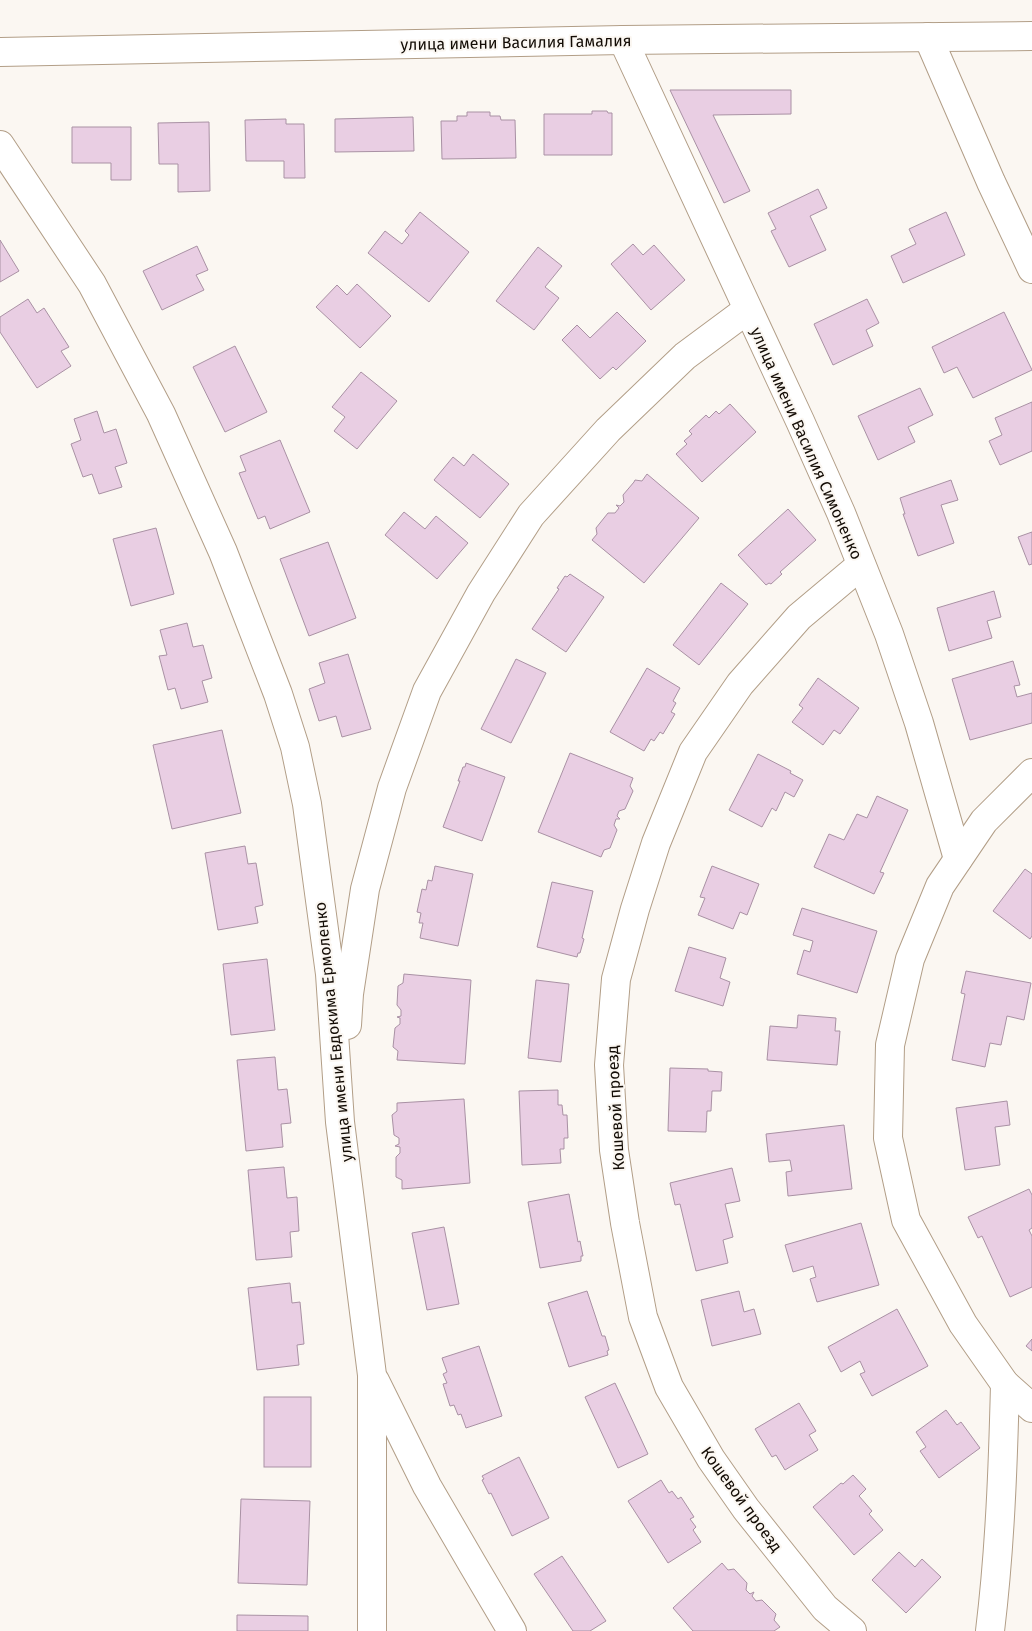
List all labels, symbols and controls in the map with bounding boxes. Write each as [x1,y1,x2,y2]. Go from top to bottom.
street label: улица имени Василия Гамалия [400,31,632,54]
street label: улица имени Василия Симоненко [747,324,867,562]
street label: улица имени Евдокима Ермоленко [310,901,357,1163]
street label: Кошевой проезд [603,1045,628,1171]
street label: Кошевой проезд [697,1443,786,1556]

